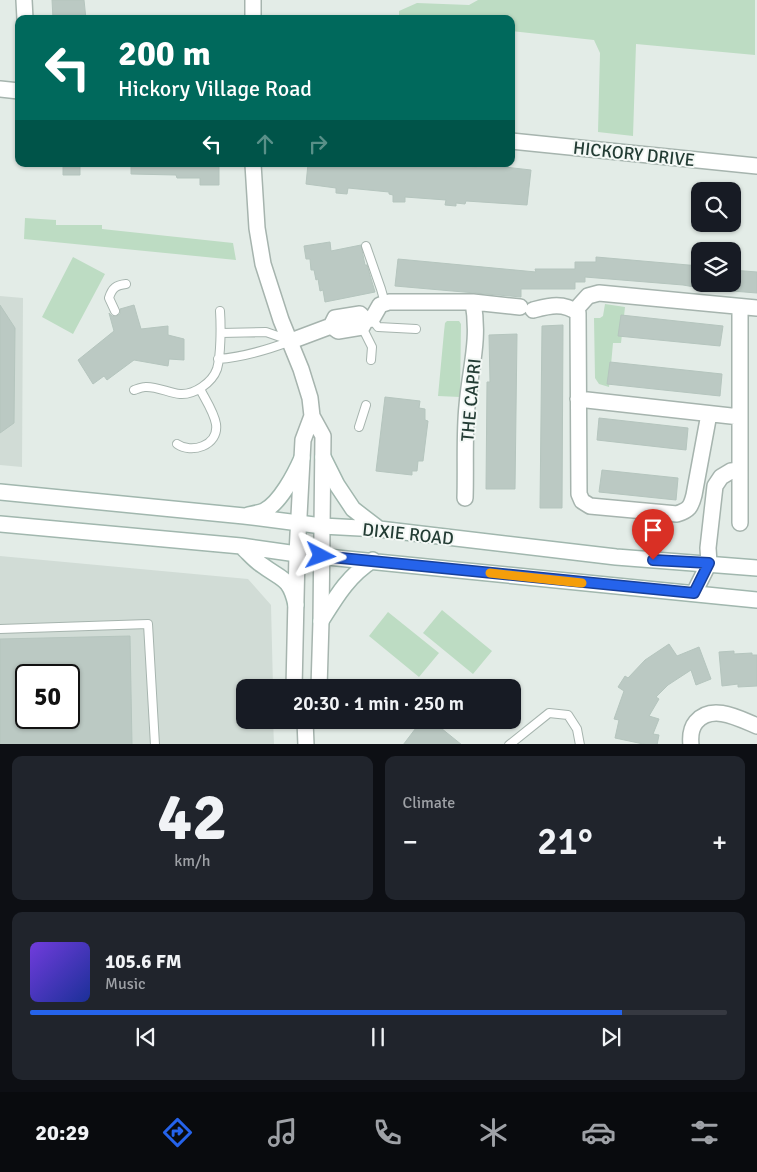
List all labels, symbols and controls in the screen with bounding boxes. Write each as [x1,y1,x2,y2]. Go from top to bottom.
text: 200 m [118,32,211,75]
icon: left [35,35,100,100]
text: Hickory Village Road [118,75,312,102]
icon: left [198,130,226,158]
icon: ahead [251,130,279,158]
icon: right [304,130,332,158]
street label: HICKORY DRIVE [572,137,696,171]
map controls [691,182,741,292]
button: search [691,182,741,232]
button: layers [691,242,741,292]
street label: THE CAPRI [456,358,486,442]
pin [632,509,674,560]
icon: arrive [639,516,667,544]
street label: DIXIE ROAD [361,518,455,550]
position arrow [294,529,346,581]
speed limit sign: 50 [15,664,80,729]
text: 20:30 · 1 min · 250 m [293,692,464,716]
text: 42 [157,778,227,858]
text: Climate [403,793,455,813]
text: 21° [537,818,593,865]
text: − [403,825,418,859]
text: + [712,825,727,859]
text: km/h [174,851,210,871]
text: 105.6 FM [105,950,182,974]
text: Music [105,974,146,994]
icon: previous [132,1023,160,1051]
icon: pause [364,1023,392,1051]
icon: next [597,1023,625,1051]
icon: directions [160,1115,195,1150]
icon: music [265,1115,300,1150]
icon: phone [370,1115,405,1150]
icon: climate [476,1115,511,1150]
icon: car [581,1115,616,1150]
icon: filters [687,1115,722,1150]
text: 20:29 [35,1119,89,1146]

